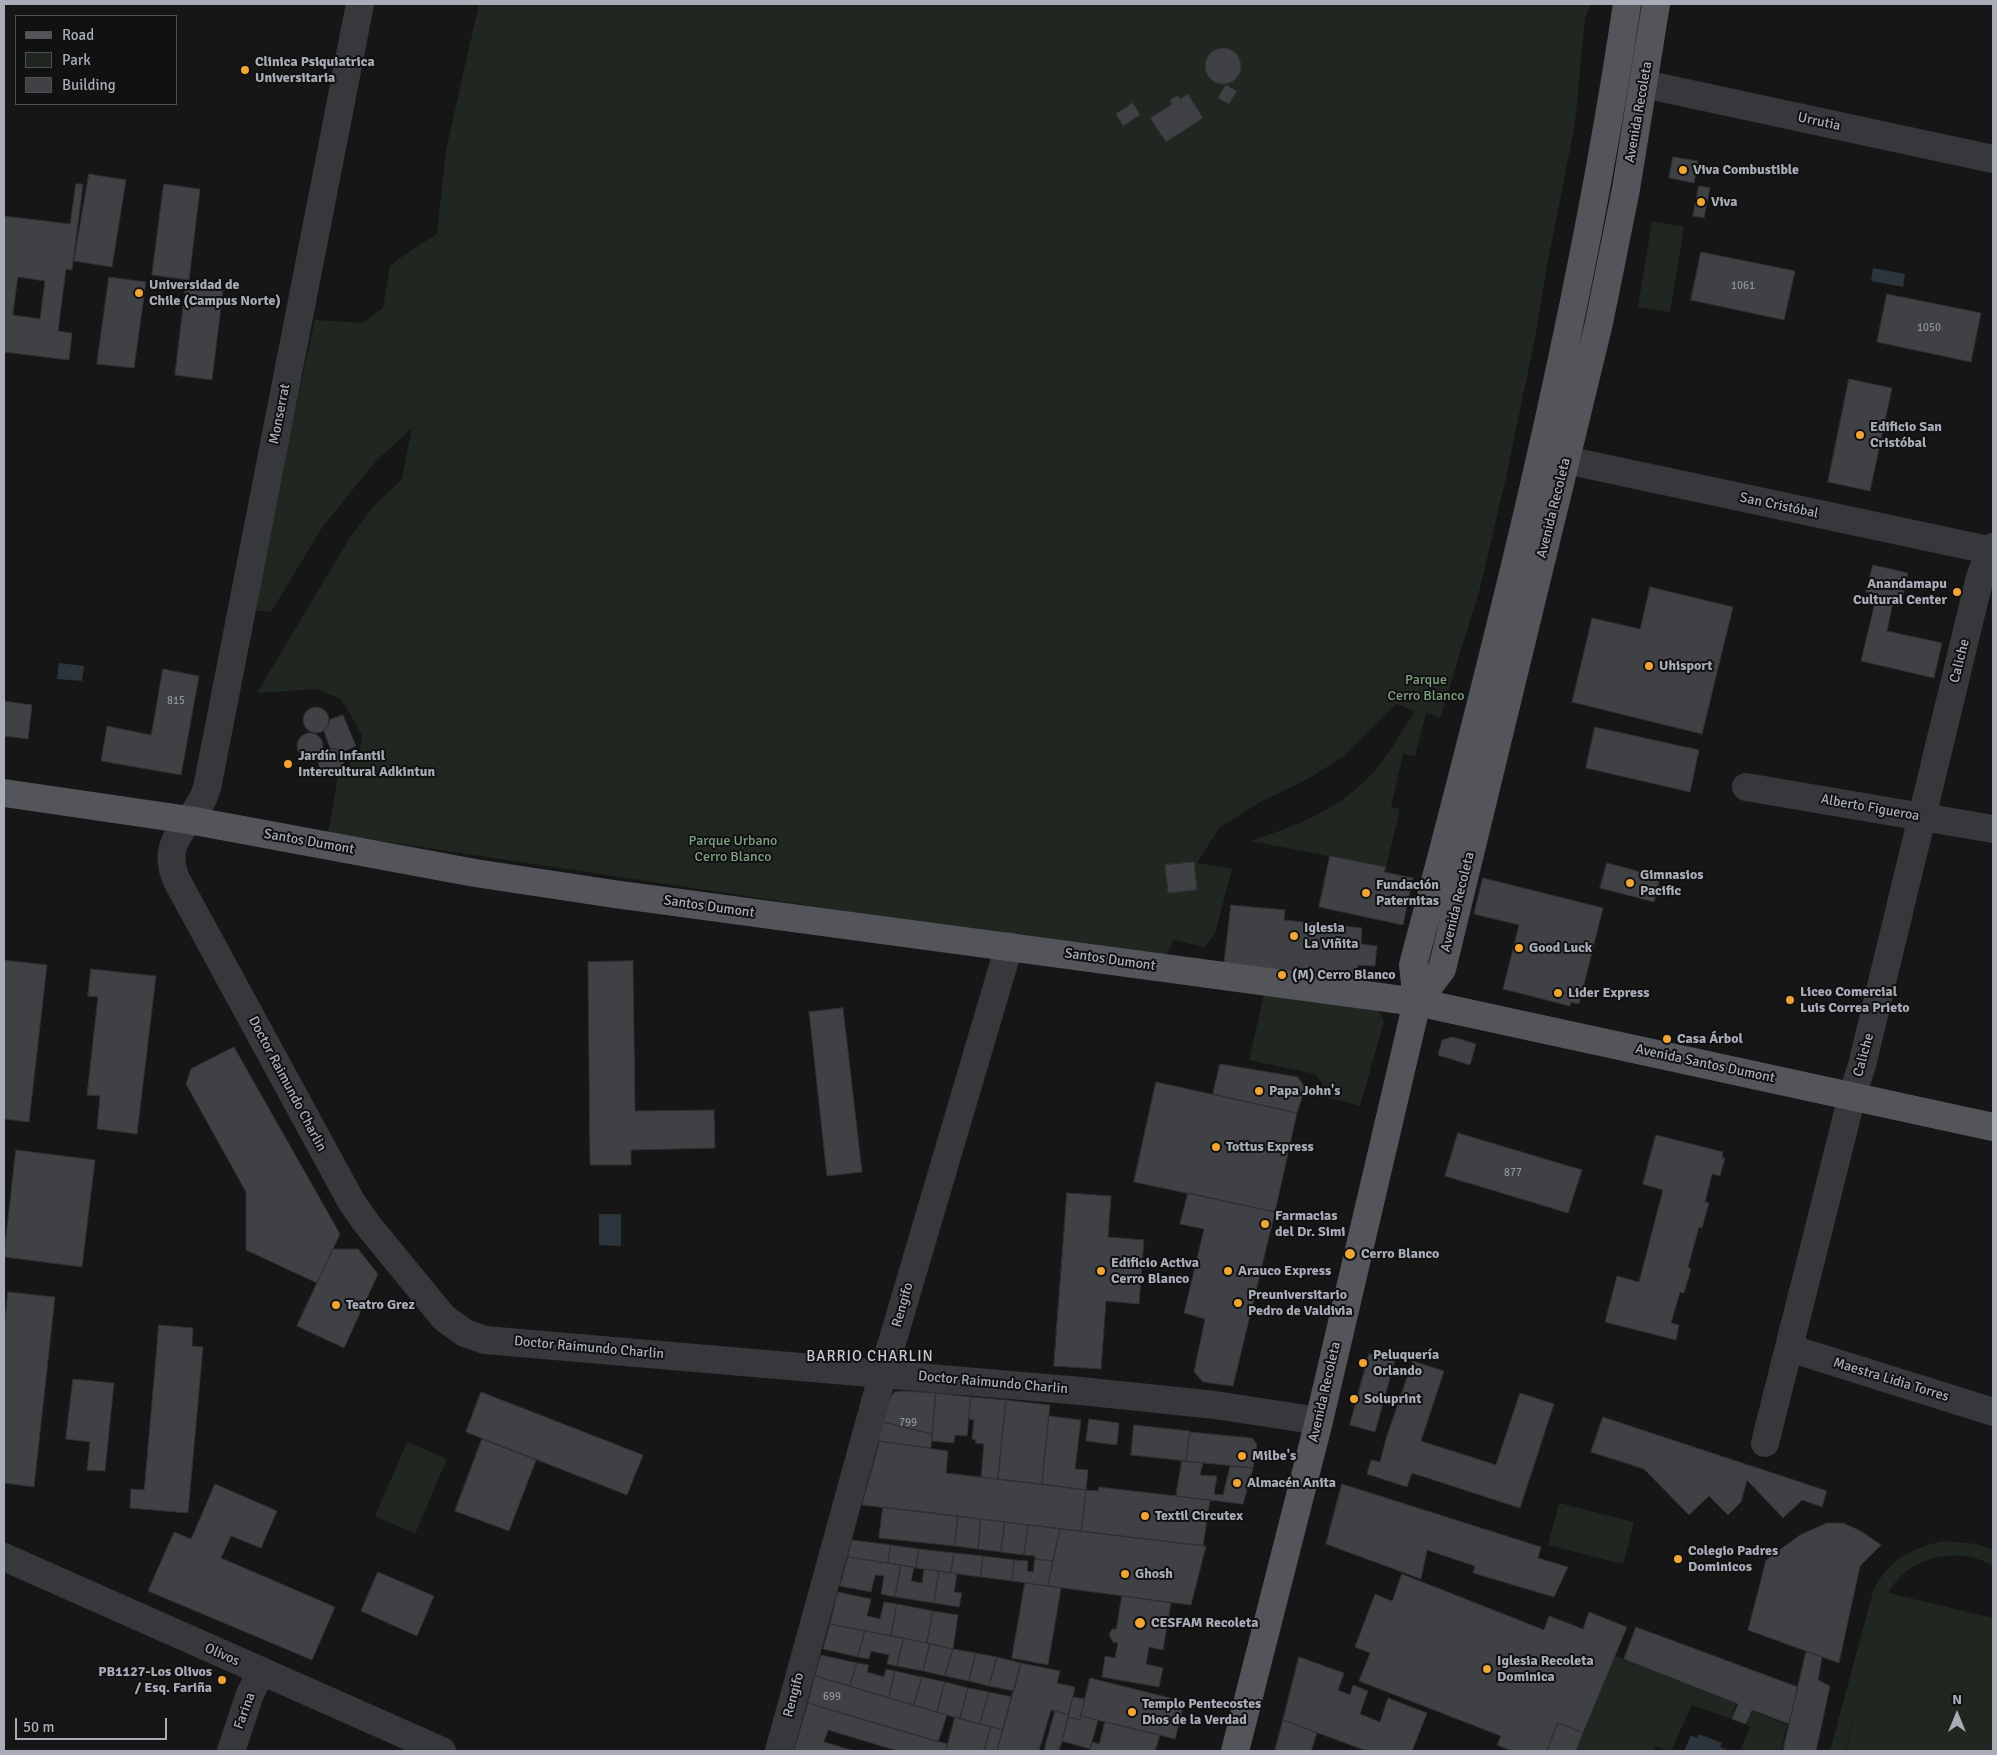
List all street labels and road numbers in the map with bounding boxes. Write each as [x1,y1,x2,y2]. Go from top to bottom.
street label: Avenida Recoleta [1622,60,1656,164]
street label: Urrutia [1796,109,1842,135]
street label: Monserrat [266,382,294,446]
street label: Avenida Recoleta [1533,456,1575,560]
street label: San Cristóbal [1738,489,1820,523]
street label: Caliche [1946,637,1974,685]
street label: Alberto Figueroa [1819,791,1921,825]
street label: Santos Dumont [262,826,356,858]
street label: Avenida Recoleta [1437,850,1479,954]
street label: Santos Dumont [663,892,755,922]
street label: Santos Dumont [1064,945,1156,975]
street label: Doctor Raimundo Charlin [244,1014,330,1154]
street label: Caliche [1850,1031,1878,1079]
street label: Avenida Santos Dumont [1634,1041,1776,1087]
street label: Rengifo [889,1281,917,1329]
street label: Doctor Raimundo Charlin [513,1333,665,1363]
street label: Avenida Recoleta [1305,1340,1345,1444]
street label: Maestra Lidia Torres [1831,1354,1951,1406]
street label: Doctor Raimundo Charlin [917,1368,1069,1398]
street label: Olivos [202,1640,242,1670]
street label: Rengifo [780,1671,808,1719]
street label: Farina [231,1690,259,1732]

